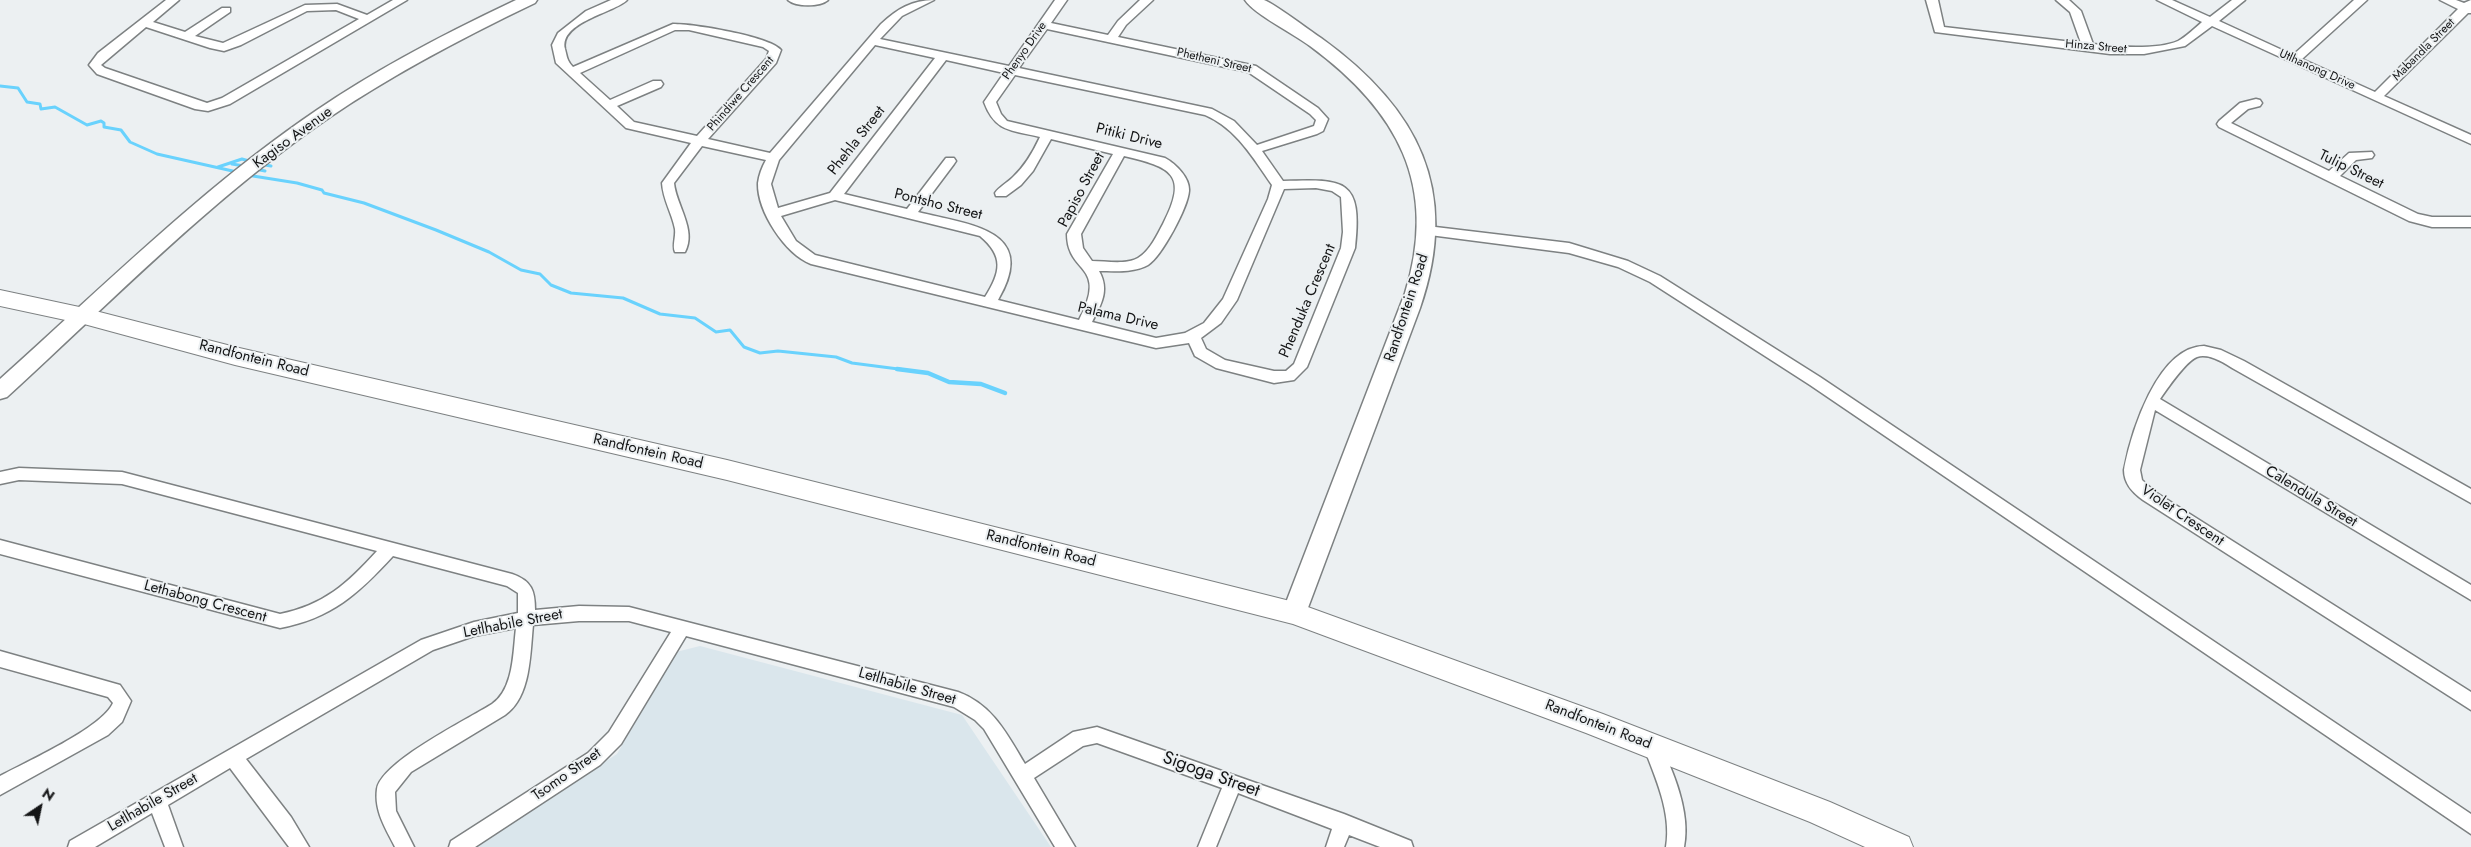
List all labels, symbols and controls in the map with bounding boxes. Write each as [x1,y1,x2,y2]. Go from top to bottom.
street label: Mabandla Street [2390,16,2458,84]
street label: Phenyo Drive [1000,19,1050,83]
street label: Hinza Street [2065,37,2127,57]
street label: Phetheni Street [1175,45,1253,77]
street label: Utlhanong Drive [2277,47,2357,93]
street label: Phindiwe Crescent [705,54,777,134]
street label: Kagiso Avenue [250,103,336,173]
street label: Phehla Street [824,103,890,179]
street label: Pitiki Drive [1094,120,1164,154]
street label: Tulip Street [2316,147,2386,193]
street label: Papiso Street [1055,150,1109,230]
street label: Pontsho Street [892,185,984,225]
street label: Phenduka Crescent [1276,241,1340,361]
street label: Randfontein Road [1381,252,1433,364]
street label: Palama Drive [1076,299,1160,335]
street label: Randfontein Road [197,337,311,381]
street label: Randfontein Road [591,431,705,473]
street label: Calendula Street [2262,463,2360,531]
street label: Violet Crescent [2137,482,2227,550]
street label: Randfontein Road [984,527,1098,571]
street label: Lethabong Crescent [142,577,268,627]
street label: Letlhabile Street [462,606,564,642]
street label: Letlhabile Street [856,664,958,710]
street label: Randfontein Road [1542,696,1654,754]
street label: Tsomo Street [529,745,605,805]
street label: Sigoga Street [1159,747,1263,803]
street label: Letlhabile Street [105,770,201,836]
north arrow [15,782,65,832]
text: N [38,783,59,806]

